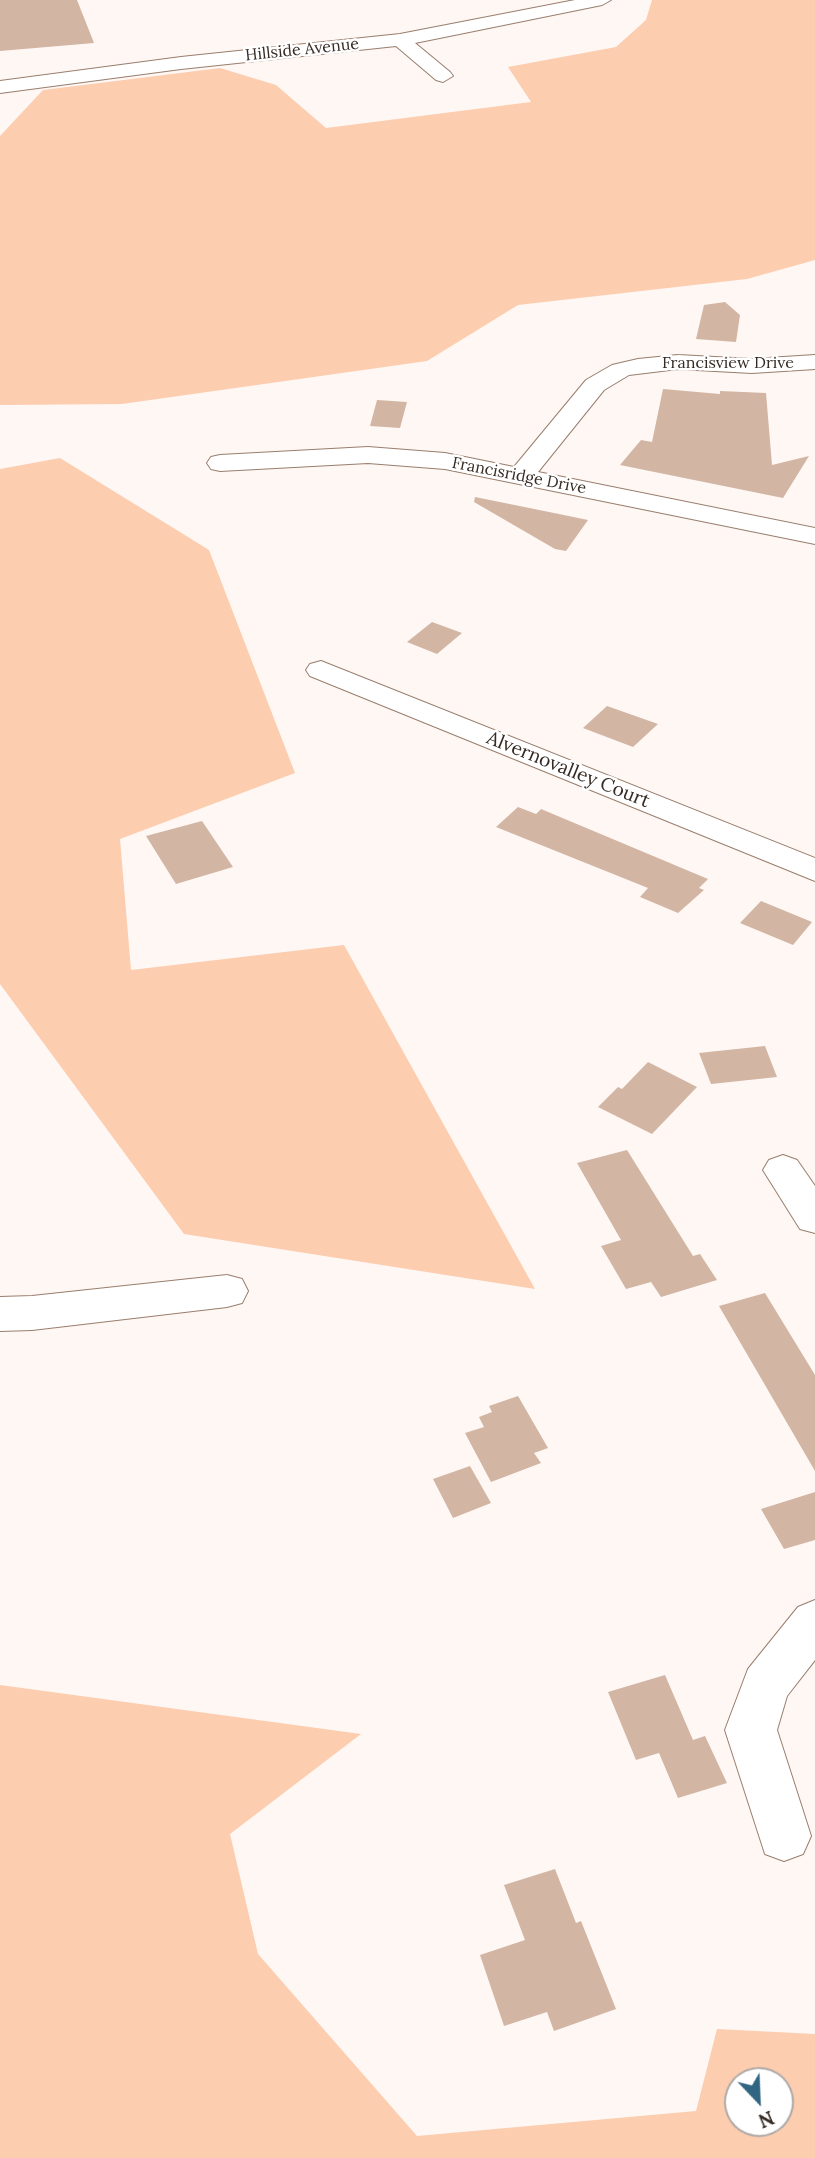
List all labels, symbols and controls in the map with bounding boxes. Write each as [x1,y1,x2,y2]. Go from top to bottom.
street label: Hillside Avenue [244,34,360,66]
street label: Francisview Drive [662,353,794,373]
street label: Francisridge Drive [450,454,588,498]
street label: Alvernovalley Court [483,727,653,813]
north arrow [724,2067,794,2137]
text: N [755,2106,778,2133]

